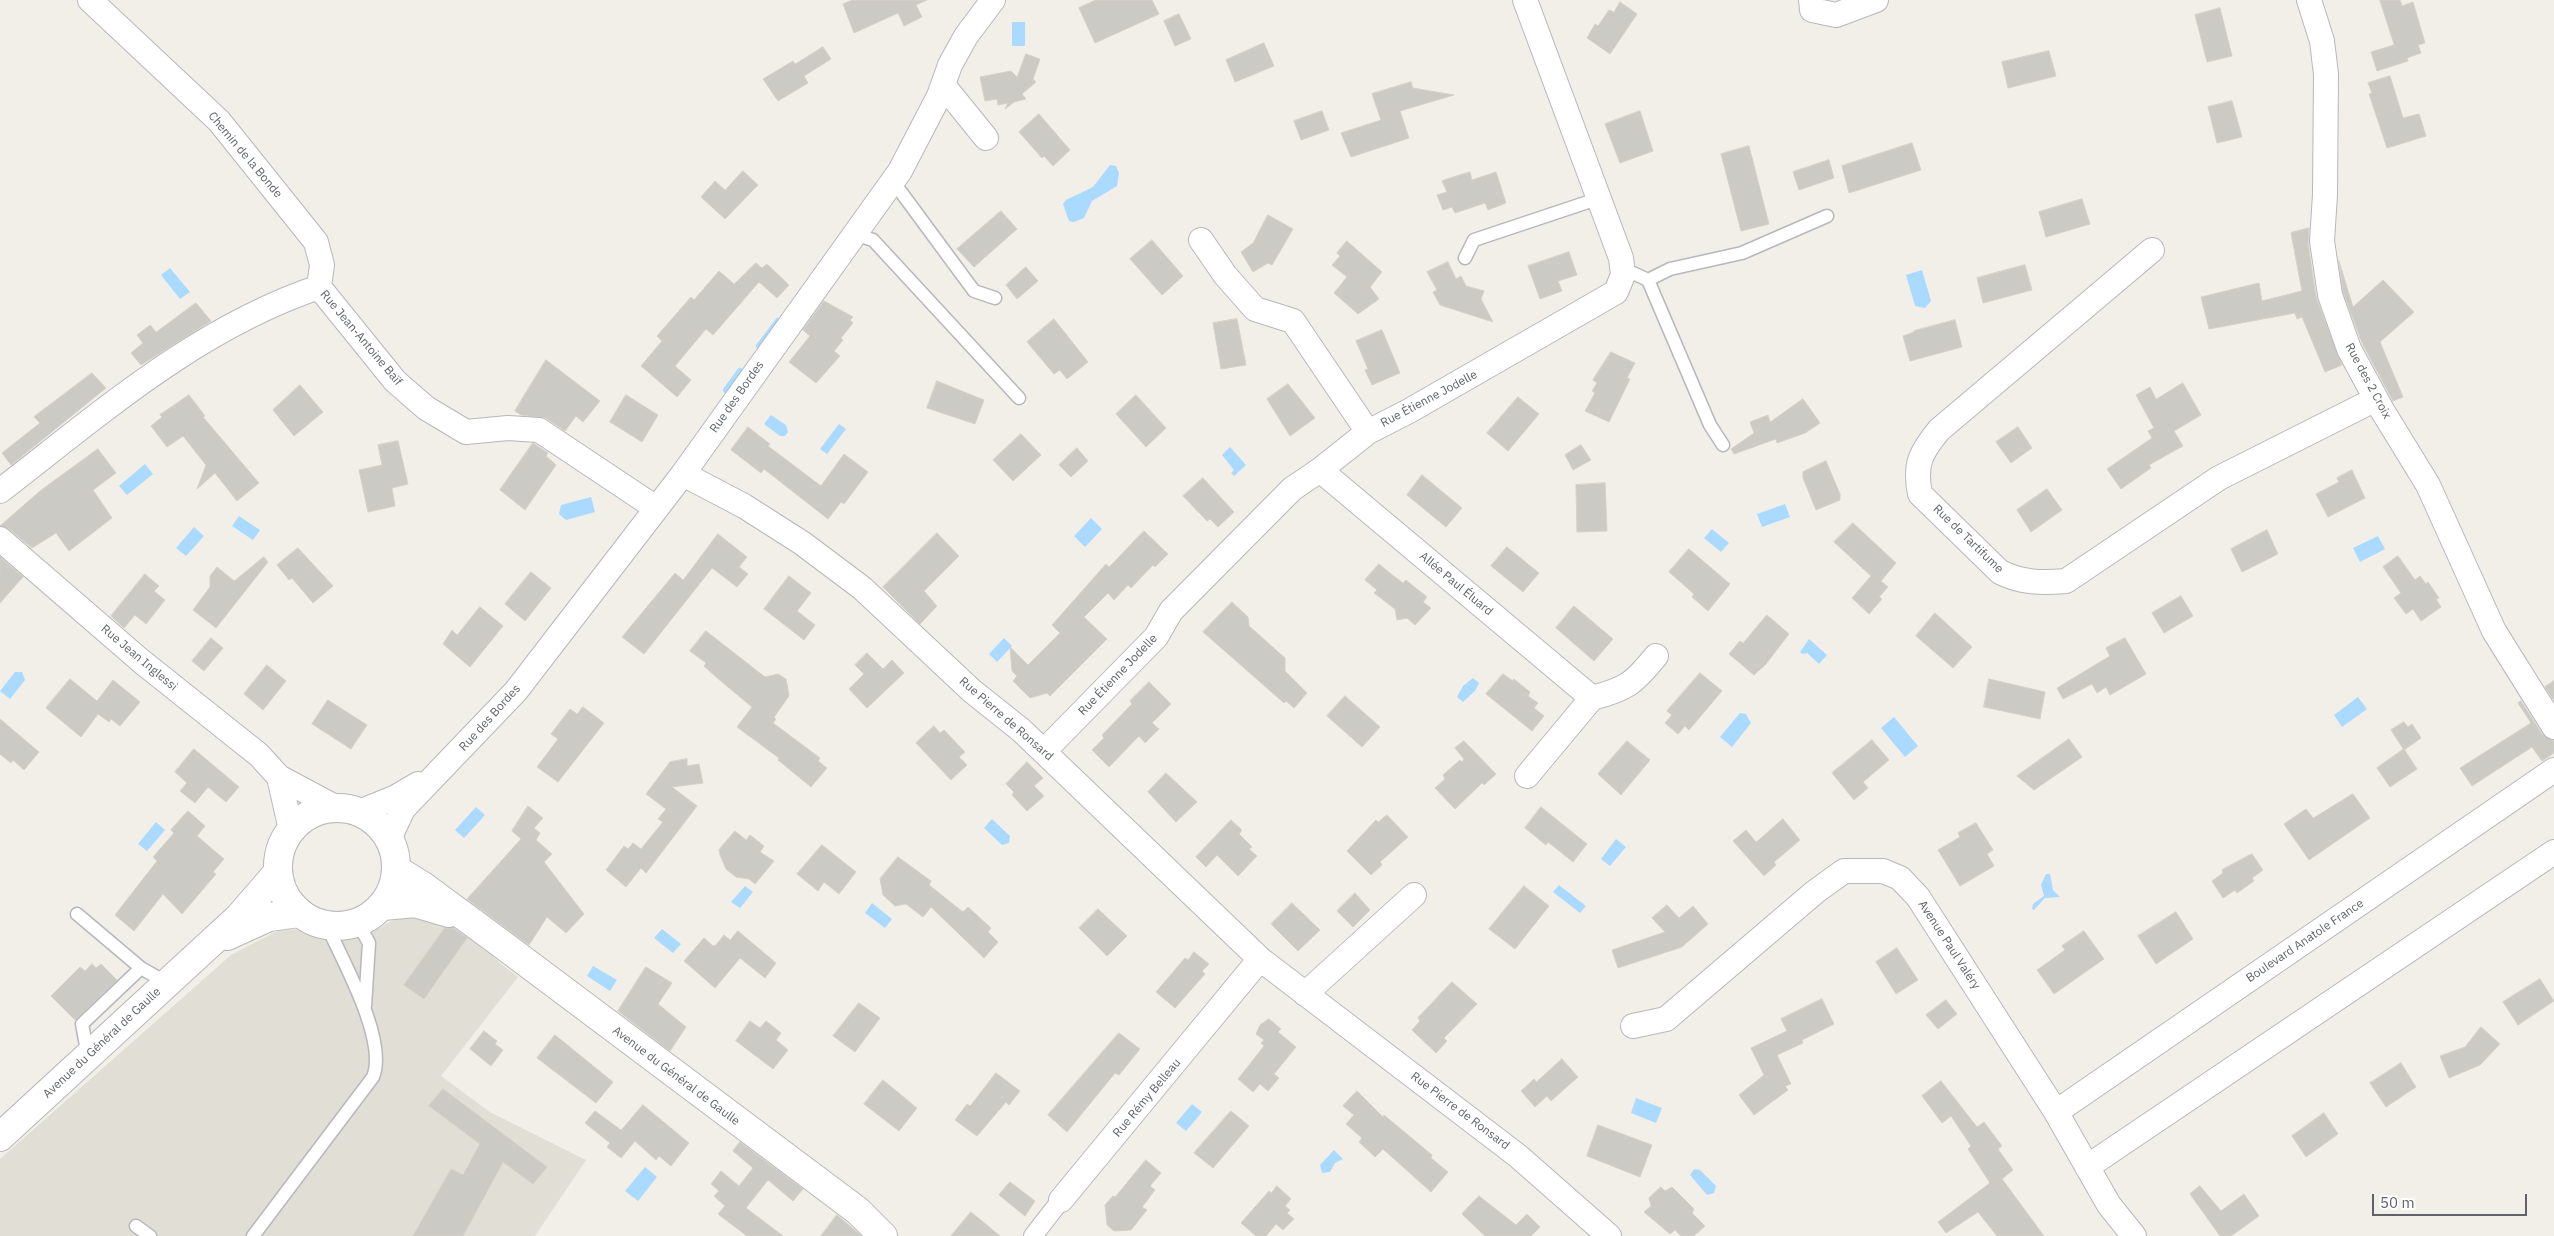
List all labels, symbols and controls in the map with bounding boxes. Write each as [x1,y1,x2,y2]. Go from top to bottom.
street label: Chemin de la Bonde [205,109,285,201]
street label: Rue Jean-Antoine Baïf [317,287,405,389]
street label: Rue des 2 Croix [2342,341,2394,421]
street label: Rue des Bordes [707,358,767,436]
street label: Rue Étienne Jodelle [1378,367,1480,431]
street label: Rue de Tartifume [1930,502,2006,576]
street label: Allée Paul Éluard [1416,549,1496,619]
street label: Rue Jean Inglessi [98,622,180,694]
street label: Rue Étienne Jodelle [1076,631,1160,719]
street label: Rue Pierre de Ronsard [956,674,1056,764]
street label: Rue des Bordes [456,682,524,754]
street label: Boulevard Anatole France [2244,896,2366,986]
street label: Avenue Paul Valéry [1915,898,1983,992]
street label: Avenue du Général de Gaulle [40,985,164,1101]
street label: Avenue du Général de Gaulle [609,1023,743,1129]
street label: Rue Rémy Belleau [1110,1056,1184,1140]
street label: Rue Pierre de Ronsard [1408,1069,1512,1153]
scale bar [2374,1184,2529,1216]
text: 50 m [2380,1193,2415,1212]

